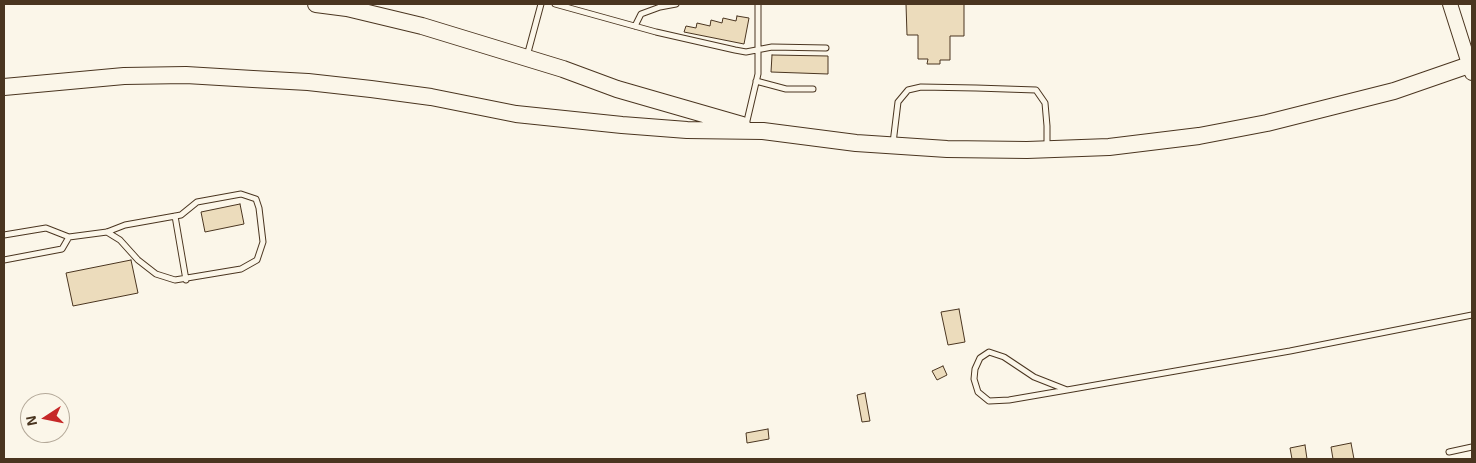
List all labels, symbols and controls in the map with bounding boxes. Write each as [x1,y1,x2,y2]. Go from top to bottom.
north arrow [20,393,70,443]
text: N [21,414,40,427]

